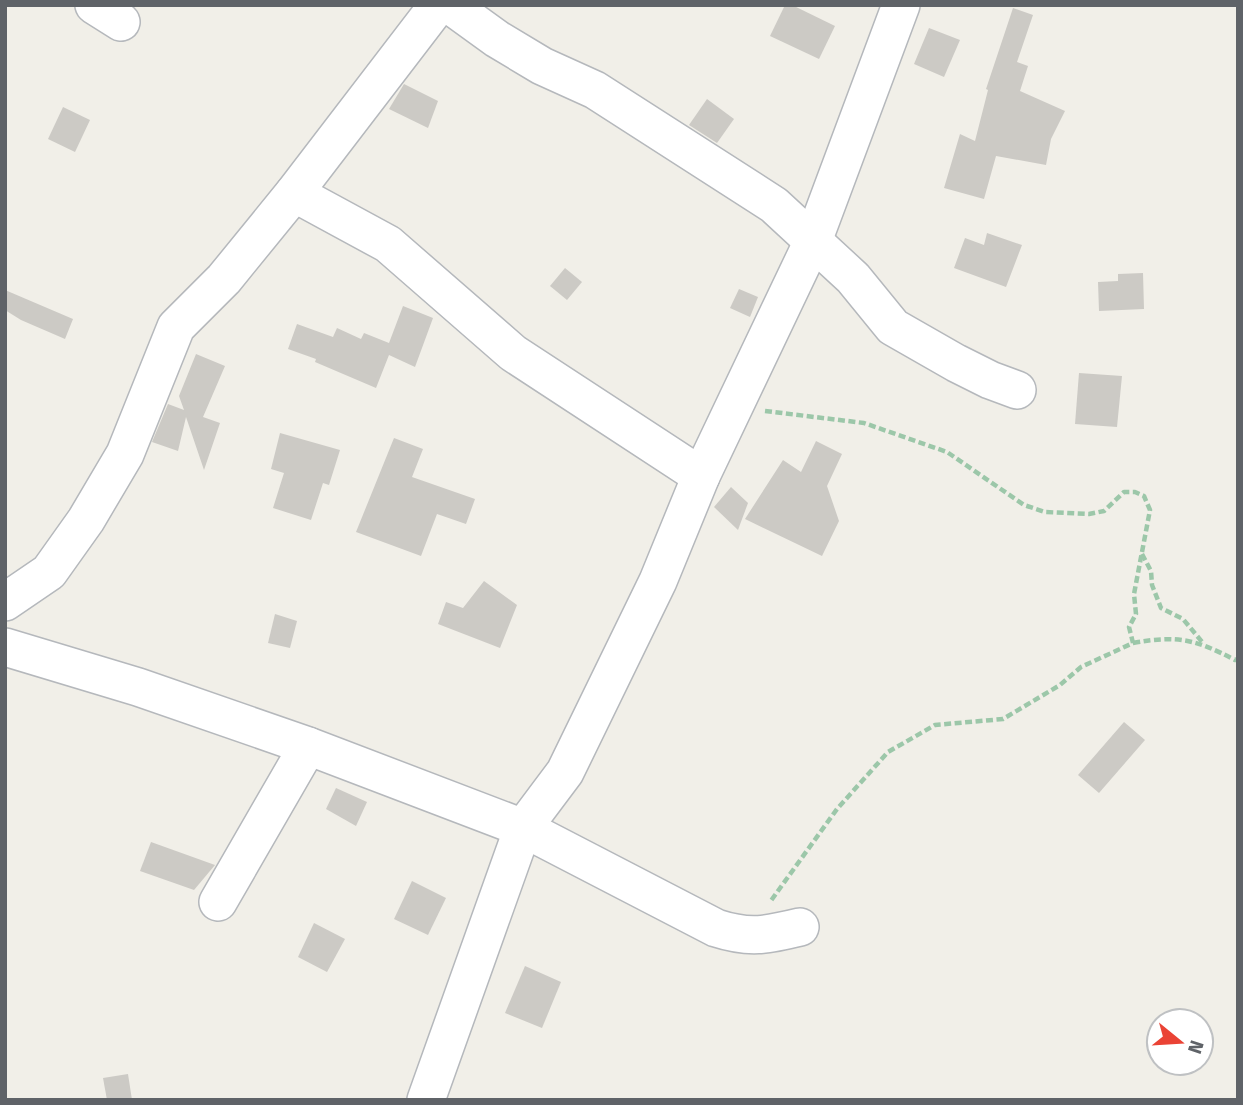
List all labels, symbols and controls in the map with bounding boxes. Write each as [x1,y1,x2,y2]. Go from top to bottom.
north arrow [1145,1007,1215,1077]
text: N [1183,1038,1209,1057]

